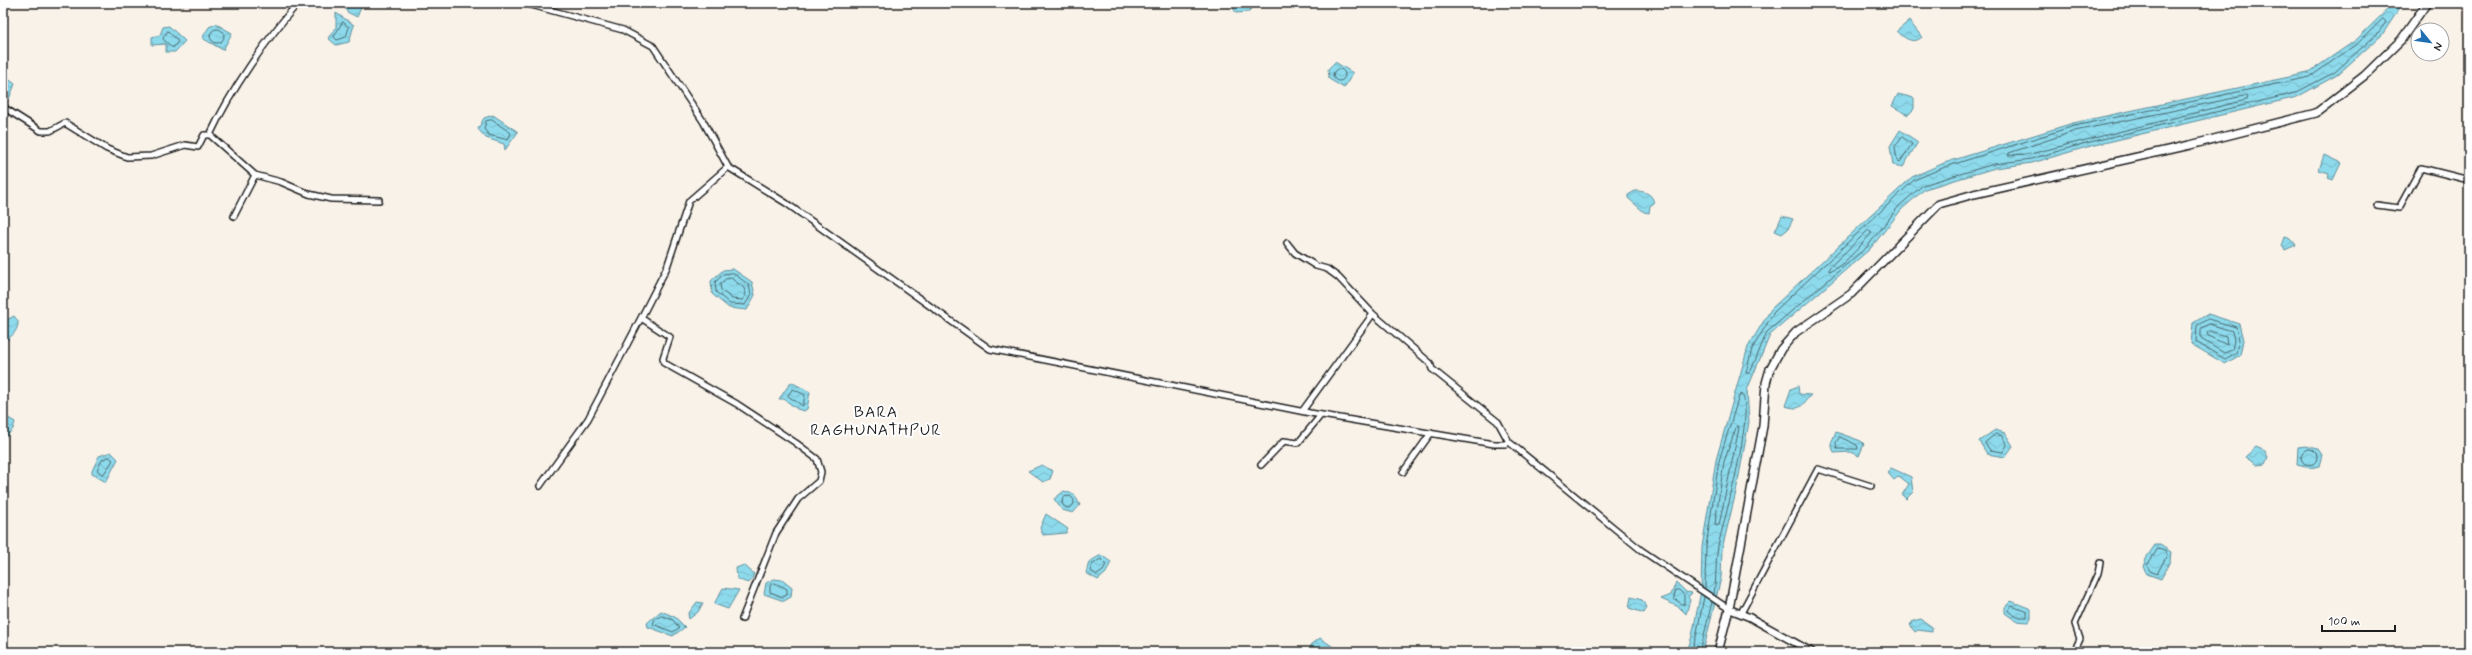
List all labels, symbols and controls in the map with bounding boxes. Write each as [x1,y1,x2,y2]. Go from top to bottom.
north arrow [2410,22,2450,62]
text: N [2430,40,2446,53]
district label: BARA RAGHUNATHPUR [810,402,942,441]
scale bar [2322,607,2395,633]
text: 100 m [2328,614,2360,630]

